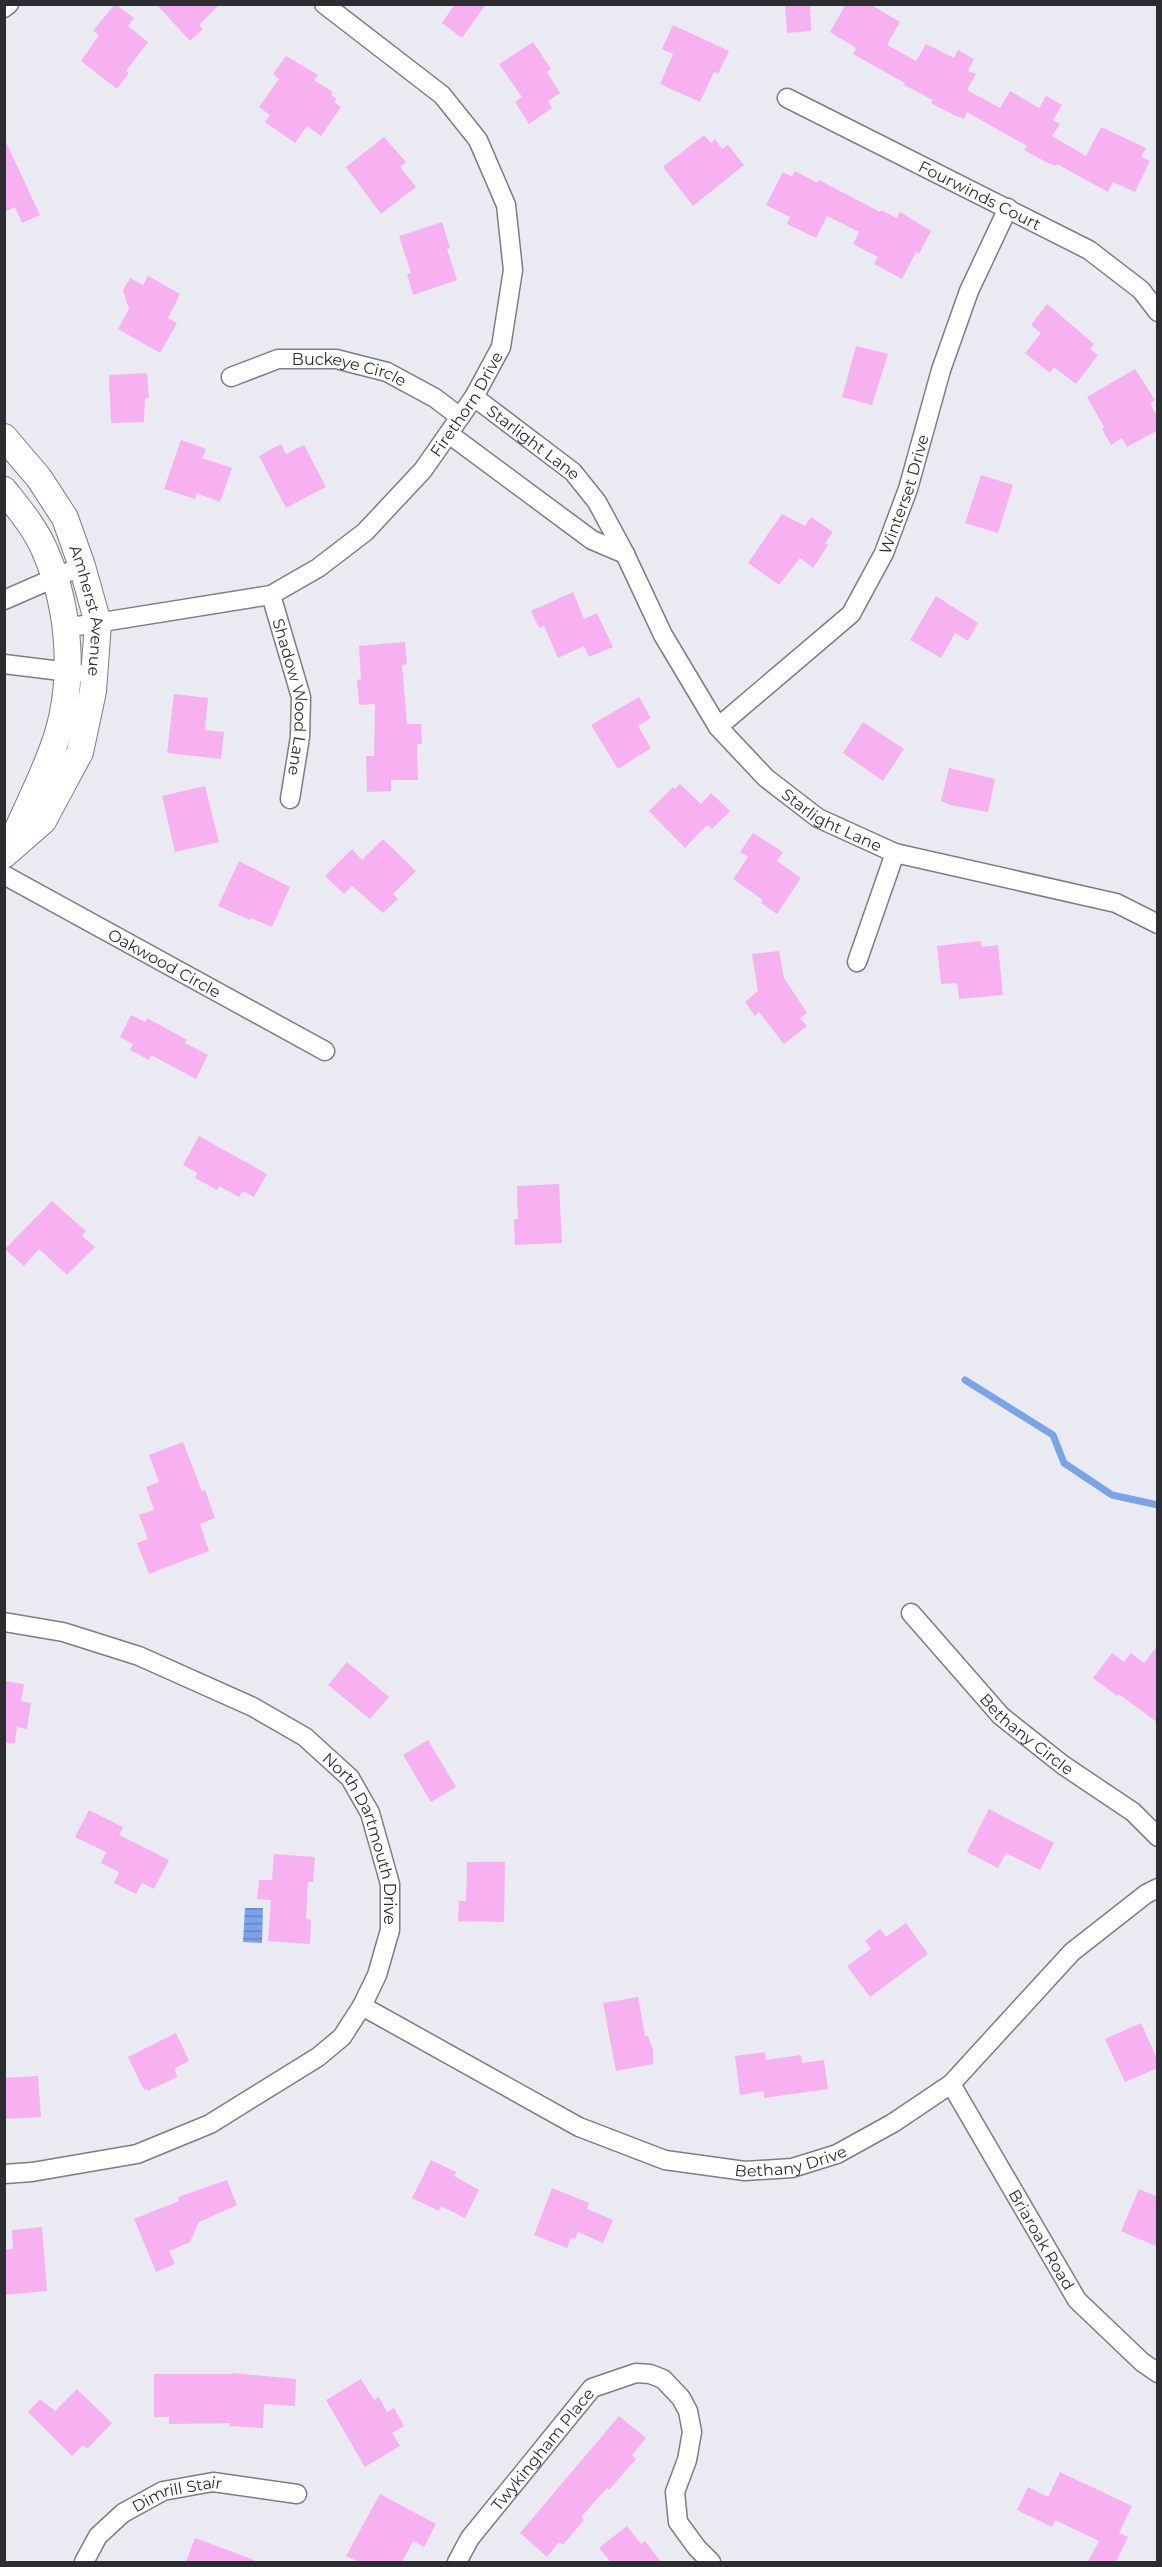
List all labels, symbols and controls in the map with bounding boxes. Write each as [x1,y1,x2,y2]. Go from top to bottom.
street label: Fourwinds Court [916,156,1045,234]
street label: Firethorn Drive [426,348,506,460]
street label: Buckeye Circle [292,349,410,390]
street label: Starlight Lane [483,401,585,483]
street label: Winterset Drive [875,432,932,557]
street label: Amherst Avenue [66,542,108,677]
street label: Shadow Wood Lane [269,616,312,777]
street label: Starlight Lane [778,784,885,855]
street label: Oakwood Circle [105,924,224,1002]
street label: Bethany Circle [976,1689,1077,1779]
street label: North Dartmouth Drive [319,1748,400,1925]
street label: Bethany Drive [734,2141,850,2181]
street label: Briaroak Road [1005,2186,1078,2293]
street label: Twykingham Place [487,2384,598,2514]
street label: Dimrill Stair [128,2472,223,2516]

